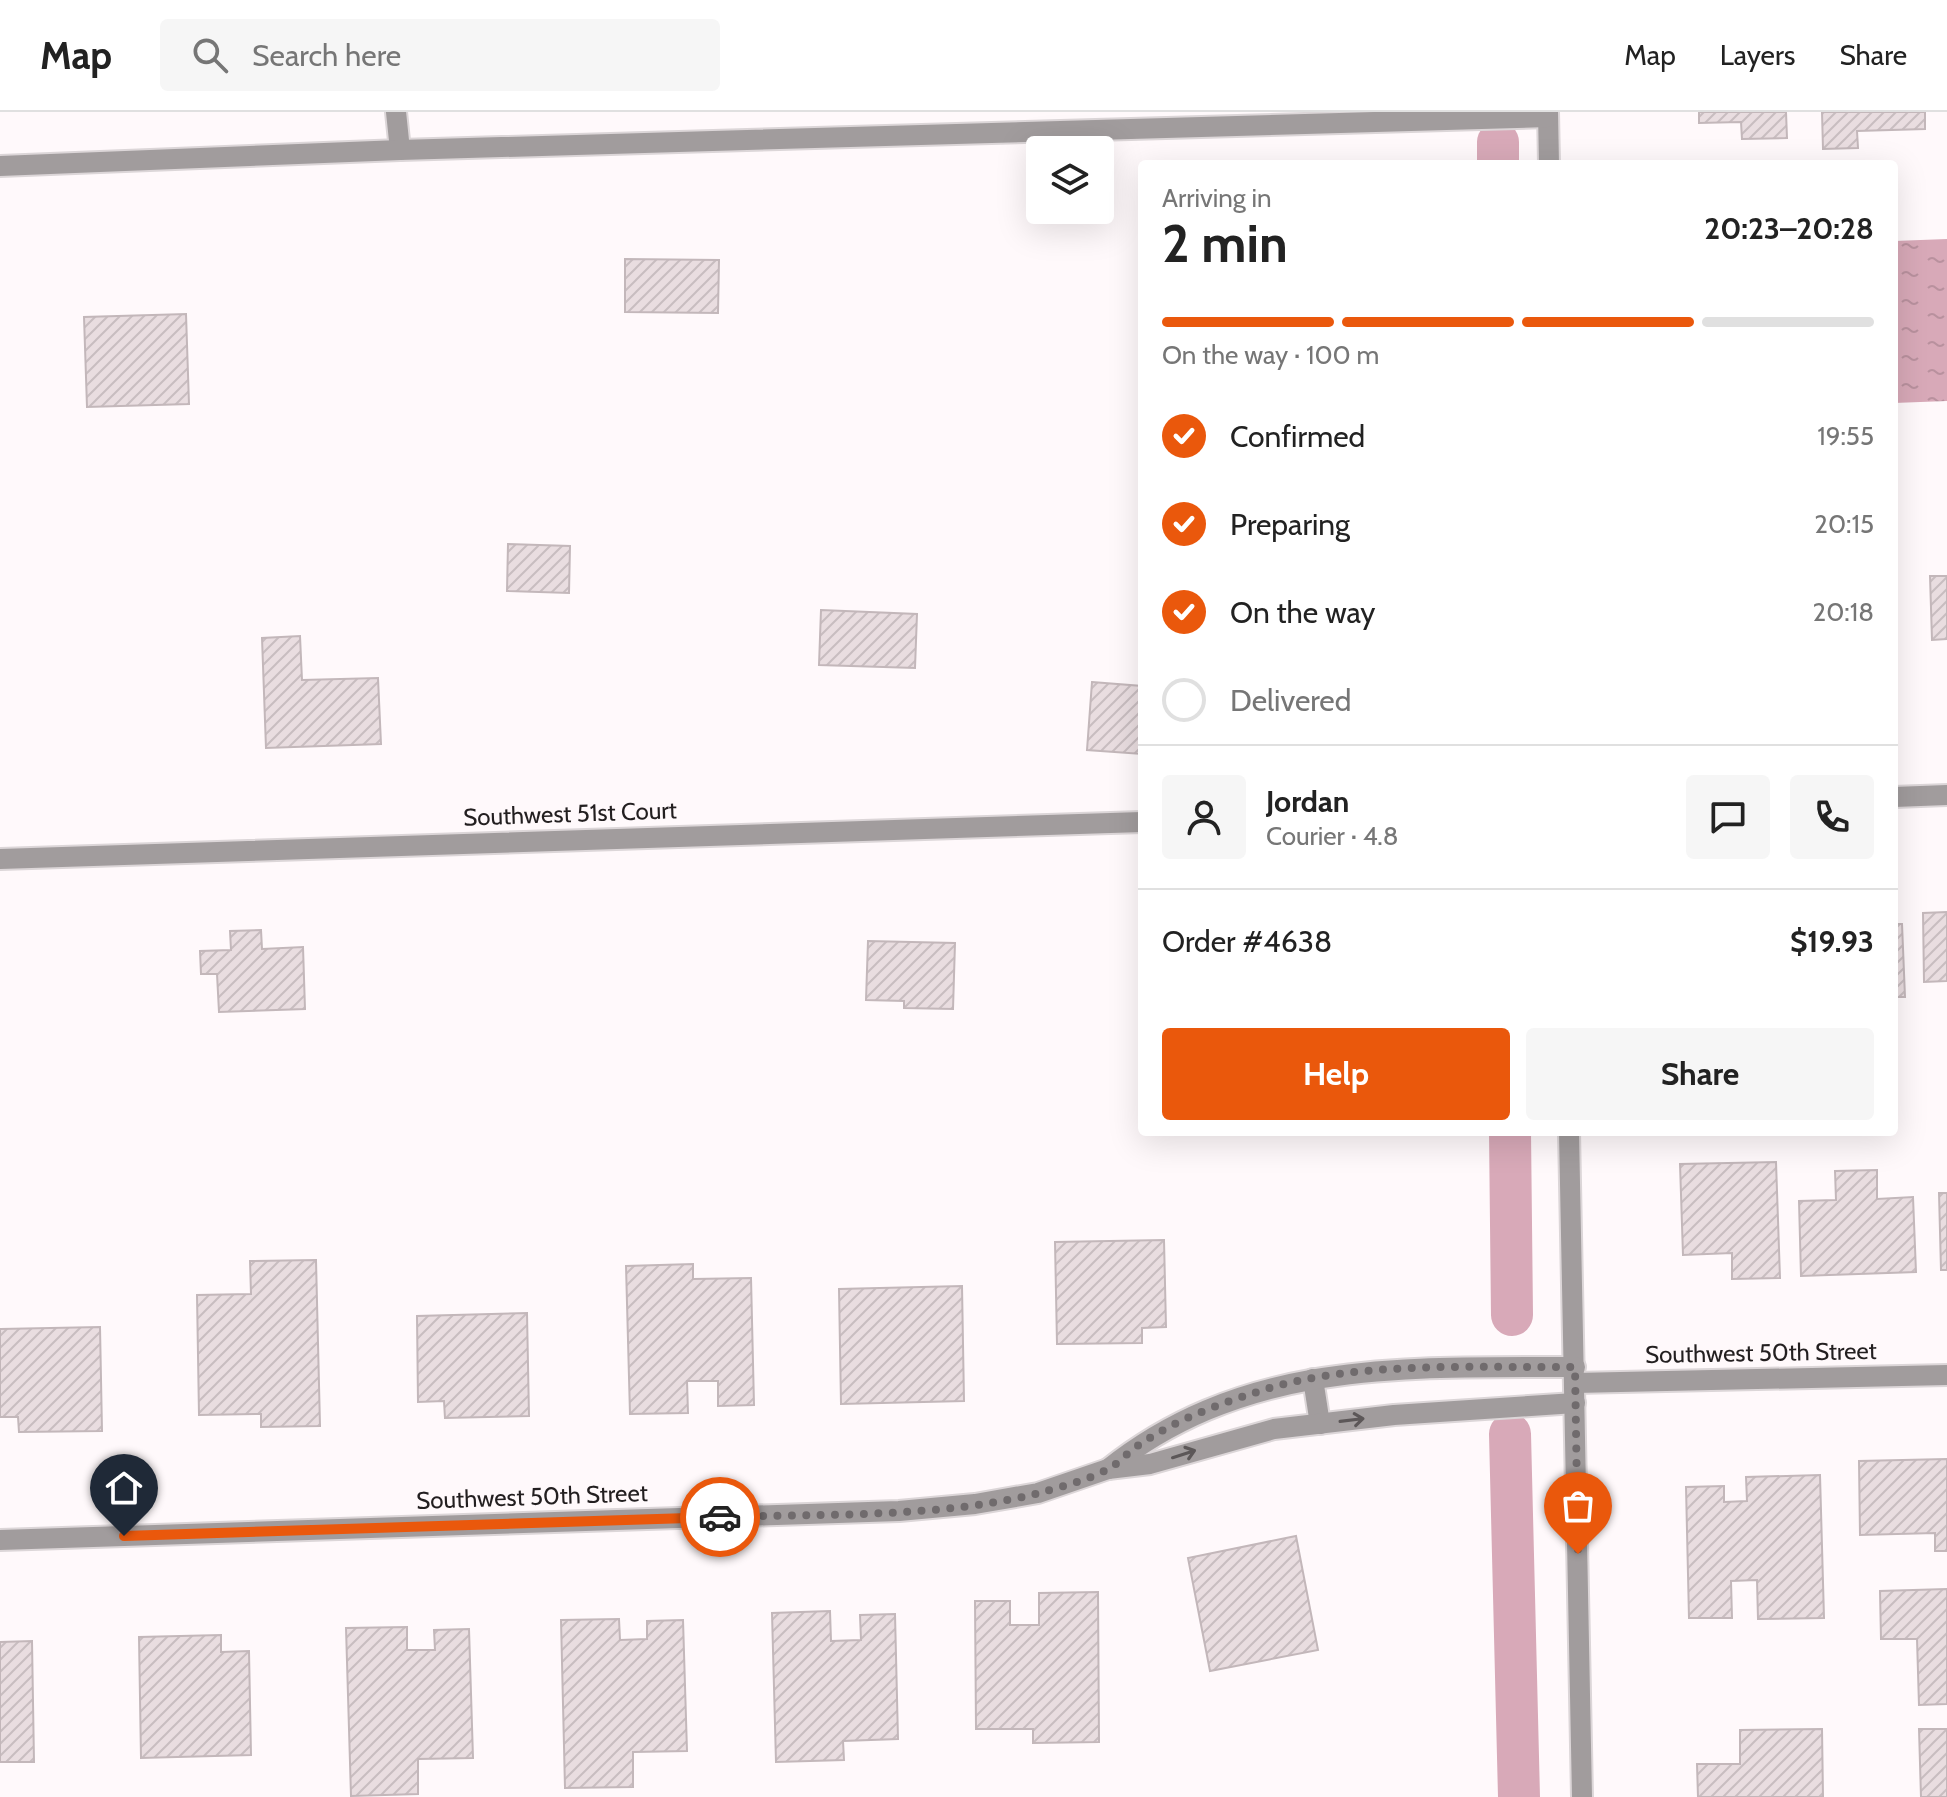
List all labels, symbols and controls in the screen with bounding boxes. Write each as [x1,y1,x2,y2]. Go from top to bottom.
search box [160,19,720,91]
text: Map [40,32,112,79]
icon: search [188,33,232,77]
text: Search here [252,37,401,74]
text: Map [1624,38,1676,72]
text: Layers [1720,38,1795,72]
text: Share [1839,38,1907,72]
map controls [1026,136,1114,224]
button: layers [1026,136,1114,224]
text: Arriving in [1162,182,1272,214]
text: 20:23–20:28 [1704,210,1874,247]
text: 2 min [1162,212,1288,275]
text: On the way · 100 m [1162,339,1379,371]
icon: check [1162,414,1206,458]
text: Confirmed [1230,418,1365,455]
text: 19:55 [1817,420,1874,452]
icon: check [1162,502,1206,546]
text: Preparing [1230,506,1350,543]
text: 20:15 [1814,508,1874,540]
icon: check [1162,590,1206,634]
text: On the way [1230,594,1375,631]
text: 20:18 [1813,596,1874,628]
text: Delivered [1230,682,1351,719]
button: person [1162,775,1246,859]
button: chat [1686,775,1770,859]
button: phone [1790,775,1874,859]
text: Jordan [1266,783,1349,820]
street label: Southwest 51st Court [463,795,677,832]
text: Courier · 4.8 [1266,820,1399,852]
text: Order #4638 [1162,923,1332,960]
text: $19.93 [1790,923,1874,960]
button: Help [1162,1028,1510,1120]
button: Share [1526,1028,1874,1120]
street label: Southwest 50th Street [1645,1336,1877,1369]
one-way arrow [1339,1412,1364,1427]
one-way arrow [1172,1445,1197,1460]
pin [90,1454,158,1536]
icon: home [102,1466,146,1510]
pin [1544,1472,1612,1554]
courier [680,1477,760,1557]
street label: Southwest 50th Street [416,1478,648,1515]
icon: bag [1556,1484,1600,1528]
icon: car [698,1495,742,1539]

